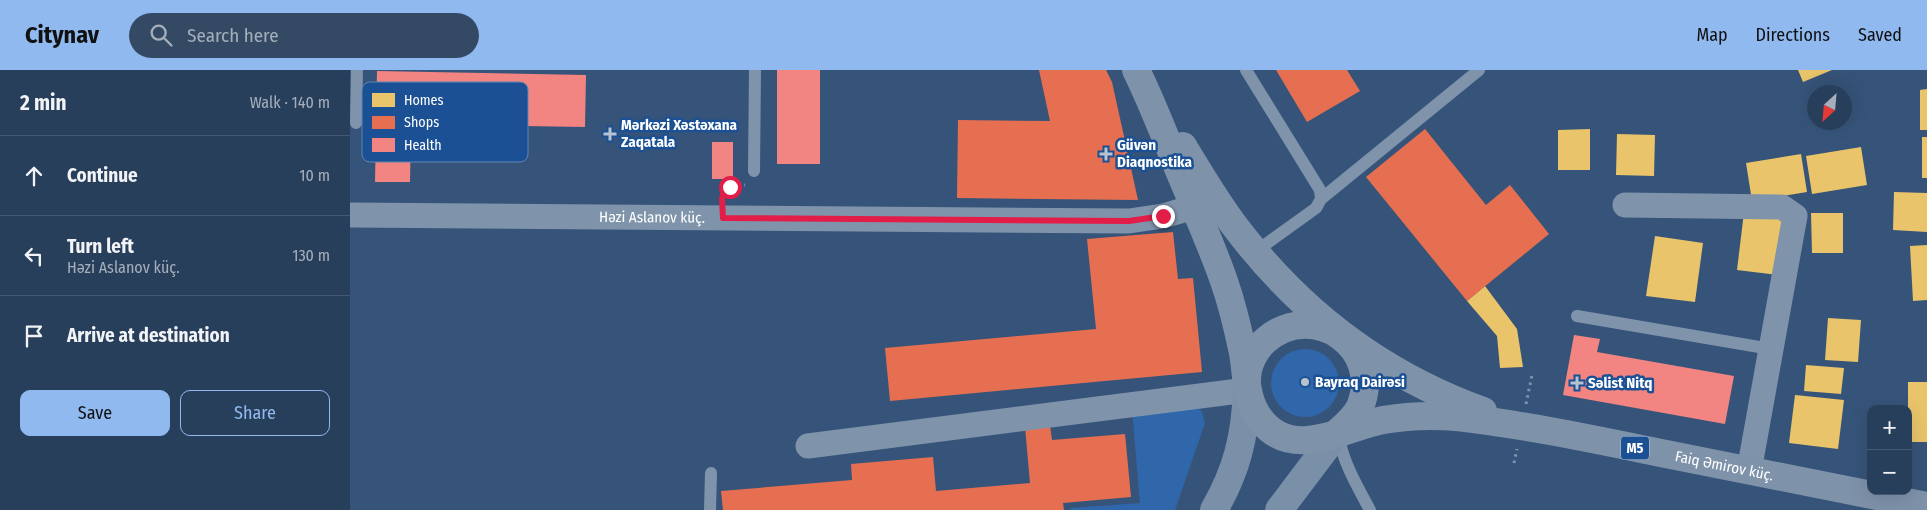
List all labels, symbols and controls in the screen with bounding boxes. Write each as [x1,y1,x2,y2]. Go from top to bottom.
search box [129,13,479,58]
text: Citynav [25,21,99,49]
icon: search [147,21,175,49]
text: Search here [187,24,279,47]
text: Map [1696,24,1728,46]
text: Directions [1756,24,1830,46]
text: Saved [1858,24,1902,46]
legend [362,82,528,162]
north arrow [1807,85,1852,130]
text: 2 min [20,90,67,116]
text: Homes [404,92,444,109]
text: Walk · 140 m [250,93,330,112]
text: Shops [404,114,439,131]
place label: Mərkəzi Xəstəxana Zaqatala [621,116,738,151]
marker: Mərkəzi Xəstəxana Zaqatala [603,127,617,141]
place label: Güvən Diaqnostika [1117,136,1192,171]
text: Health [404,137,442,154]
marker: Güvən Diaqnostika [1099,147,1113,161]
icon: ahead [20,162,48,190]
text: Continue [67,164,138,187]
text: 10 m [299,166,330,185]
route start [719,176,742,199]
route end [1152,205,1175,228]
street label: Həzi Aslanov küç. [599,208,705,227]
text: Turn left [67,235,134,258]
icon: left [20,242,48,270]
text: 130 m [292,246,330,265]
text: Həzi Aslanov küç. [67,258,180,277]
icon: arrive [20,322,48,350]
text: Arrive at destination [67,324,230,347]
place label: Bayraq Dairəsi [1315,373,1405,391]
place label: Səlist Nitq [1588,374,1652,392]
marker: Bayraq Dairəsi [1299,376,1311,388]
marker: Səlist Nitq [1570,376,1584,390]
button: Save [20,390,170,436]
button: Share [180,390,330,436]
map controls [1867,405,1912,495]
button: + [1867,405,1912,450]
road number: M5 [1621,436,1649,459]
street label: Faiq Əmirov küç. [1674,447,1775,485]
button: − [1867,450,1912,495]

